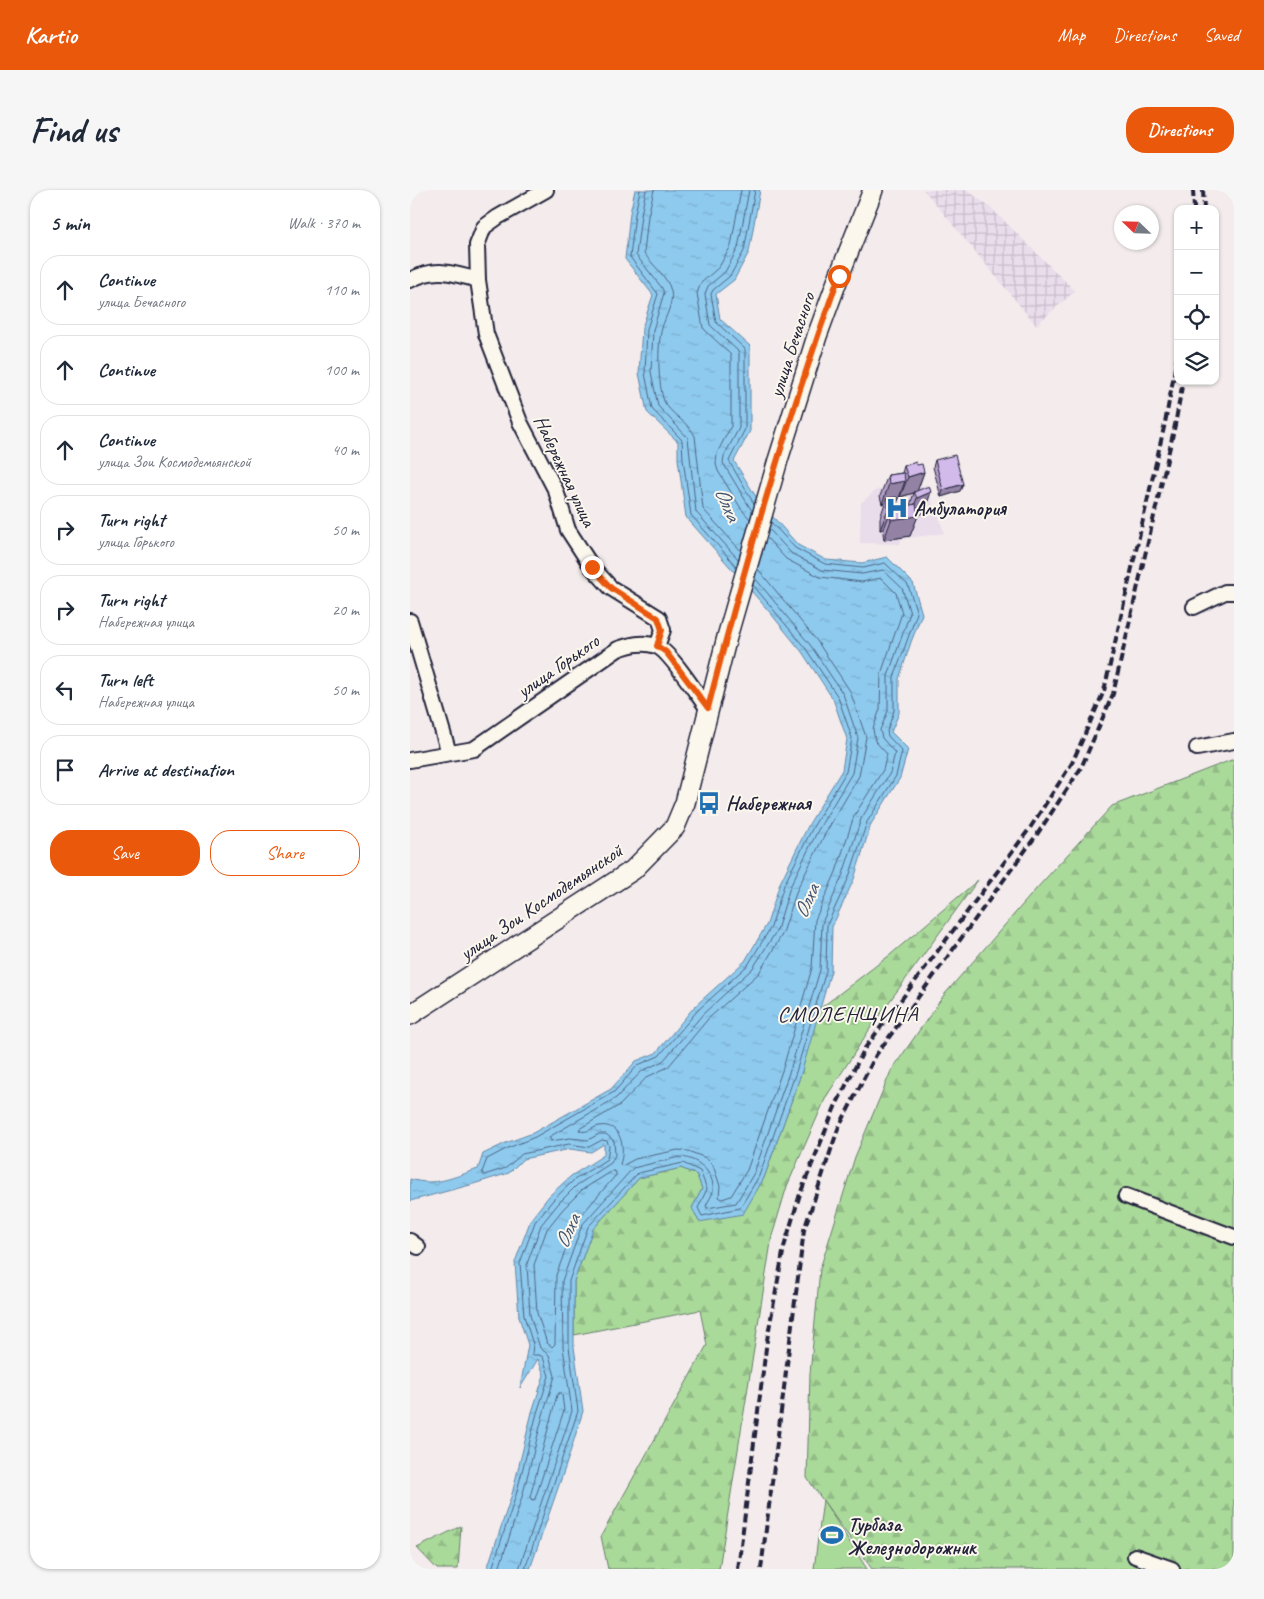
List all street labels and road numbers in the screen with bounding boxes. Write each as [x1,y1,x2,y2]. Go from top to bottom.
street label: улица Бечасного [763,288,821,402]
street label: Набережная улица [528,411,603,532]
street label: улица Горького [511,628,605,704]
street label: улица Зои Космодемьянской [454,837,629,966]

